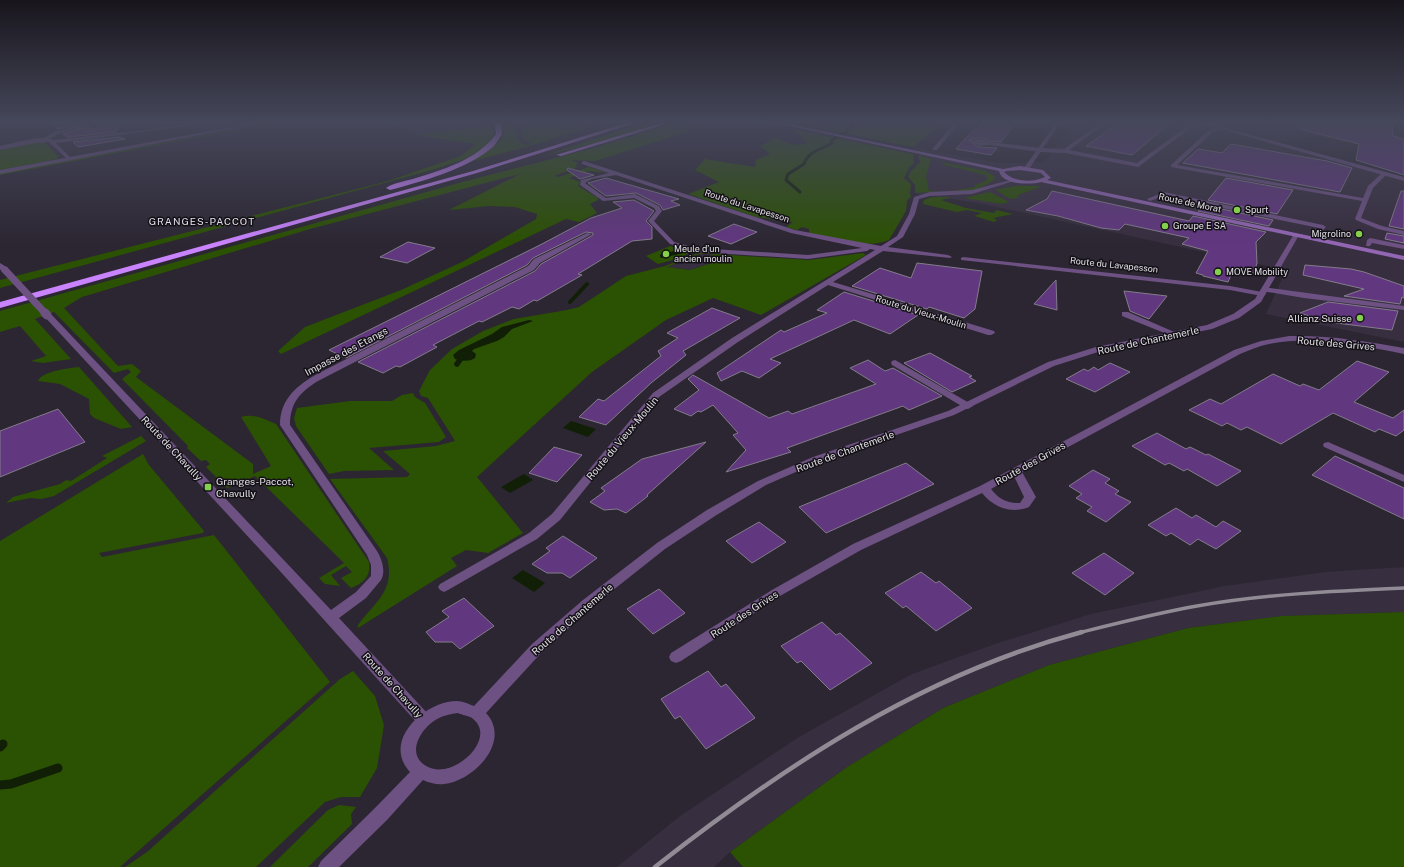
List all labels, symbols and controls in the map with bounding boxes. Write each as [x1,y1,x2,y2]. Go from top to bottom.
street label: Route du Lavapesson [703,187,791,224]
street label: Route de Morat [1158,190,1223,215]
place label: Spurt [1245,204,1269,215]
marker: Spurt [1232,205,1242,215]
district label: GRANGES-PACCOT [149,215,255,227]
place label: Groupe E SA [1173,220,1227,231]
marker: Groupe E SA [1160,221,1170,231]
place label: Migrolino [1311,228,1351,239]
marker: Migrolino [1354,229,1364,239]
place label: Meule d’un ancien moulin [674,243,732,264]
marker: Meule d’un ancien moulin [661,249,671,259]
street label: Route du Lavapesson [1069,254,1159,275]
place label: MOVE Mobility [1226,266,1288,277]
marker: MOVE Mobility [1213,267,1223,277]
street label: Route du Vieux-Moulin [874,292,968,331]
place label: Allianz Suisse [1287,312,1352,324]
marker: Allianz Suisse [1355,313,1365,323]
street label: Route de Chantemerle [1096,323,1200,357]
street label: Impasse des Etangs [303,324,389,378]
street label: Route des Grives [1297,334,1375,352]
street label: Route du Vieux-Moulin [584,394,660,482]
street label: Route de Chavully [139,413,205,483]
street label: Route de Chantemerle [794,428,896,474]
street label: Route des Grives [993,439,1067,487]
place label: Granges-Paccot, Chavully [216,475,294,499]
marker: Granges-Paccot, Chavully [203,482,213,492]
street label: Route de Chantemerle [529,580,615,657]
street label: Route des Grives [708,588,780,640]
street label: Route de Chavully [361,650,426,721]

